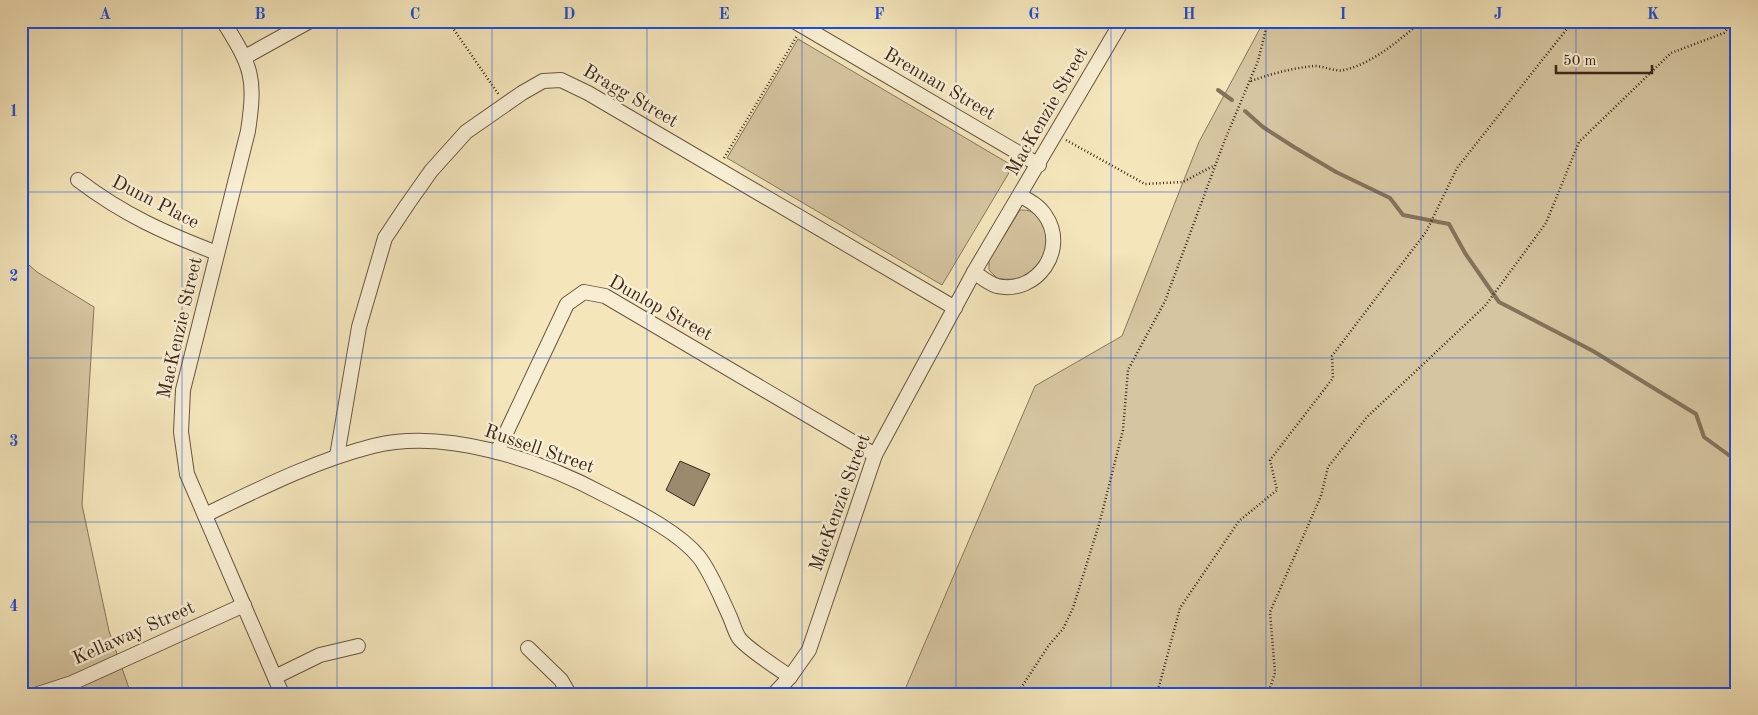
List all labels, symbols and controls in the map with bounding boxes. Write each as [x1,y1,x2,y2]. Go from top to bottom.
text: A [99,7,111,23]
text: B [254,7,266,23]
text: C [410,7,420,23]
text: D [563,7,575,23]
text: E [718,7,730,23]
text: F [874,7,885,23]
text: G [1028,7,1040,23]
text: H [1182,7,1196,23]
text: I [1339,7,1347,23]
text: J [1494,7,1503,23]
text: K [1647,7,1659,23]
scale bar [1556,42,1652,74]
street label: Brennan Street [880,45,998,125]
street label: MacKenzie Street [1004,45,1092,179]
text: 50 m [1563,54,1597,69]
street label: Bragg Street [579,62,681,132]
text: 1 [9,104,19,120]
street label: Dunn Place [108,173,202,233]
street label: MacKenzie Street [155,255,207,401]
text: 2 [9,269,19,285]
street label: Dunlop Street [605,273,715,345]
street label: Russell Street [482,422,596,478]
street label: MacKenzie Street [807,432,875,574]
text: 3 [9,434,19,450]
text: 4 [9,599,19,615]
street label: Kellaway Street [70,599,198,669]

